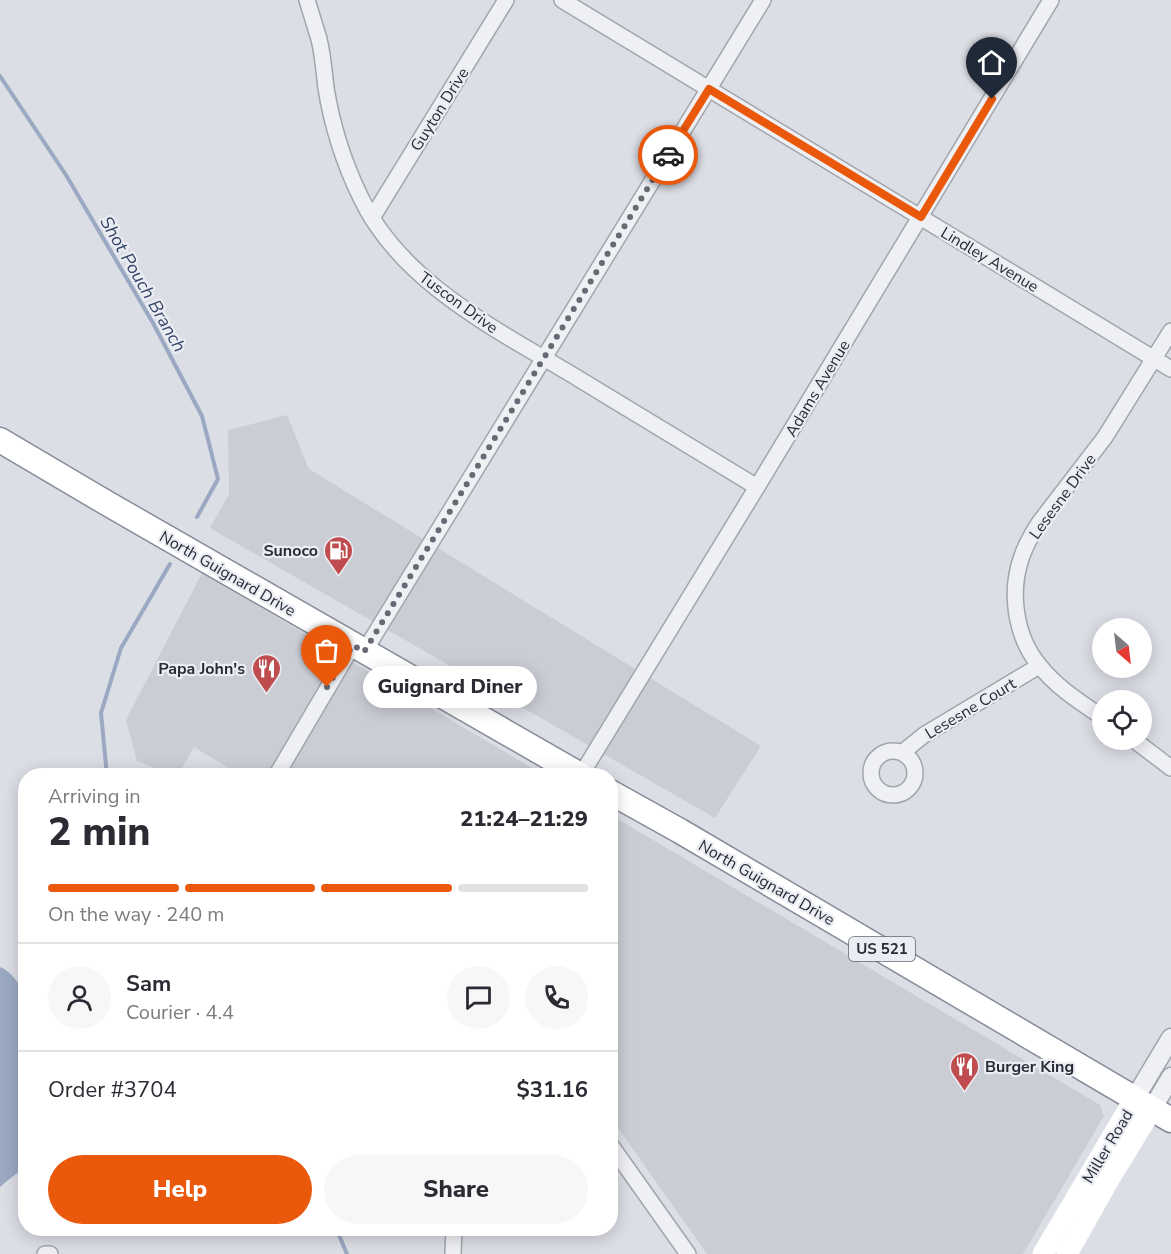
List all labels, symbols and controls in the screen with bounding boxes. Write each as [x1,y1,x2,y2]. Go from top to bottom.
pin [966,37,1017,99]
icon: home [975,46,1008,79]
street label: Guyton Drive [405,64,474,155]
courier [638,125,698,185]
icon: car [652,139,685,172]
water label: Shot Pouch Branch [94,212,192,356]
street label: Lindley Avenue [936,222,1043,298]
street label: Tuscon Drive [415,267,502,339]
street label: Adams Avenue [780,336,855,441]
street label: Lesesne Drive [1024,449,1101,544]
street label: North Guignard Drive [155,526,300,622]
fuel station icon: Sunoco [323,534,355,576]
place label: Sunoco [263,540,318,562]
north arrow [1092,618,1152,678]
map controls [1092,618,1152,750]
pin [301,625,352,687]
icon: bag [310,634,343,667]
restaurant icon: Papa John's [250,652,282,694]
place label: Papa John's [158,658,245,680]
callout: Guignard Diner [363,666,537,708]
text: Guignard Diner [377,673,523,700]
street label: Lesesne Court [921,673,1020,745]
button: locate [1092,690,1152,750]
text: Arriving in [48,783,141,810]
text: 21:24–21:29 [460,804,588,834]
text: 2 min [48,806,151,859]
street label: North Guignard Drive [694,835,839,931]
text: On the way · 240 m [48,901,224,928]
road number: US 521 [849,937,915,961]
button: person [48,966,111,1029]
button: chat [447,966,510,1029]
button: phone [525,966,588,1029]
text: Sam [126,969,171,999]
text: Courier · 4.4 [126,999,234,1026]
restaurant icon: Burger King [948,1050,980,1092]
place label: Burger King [985,1056,1074,1078]
text: Order #3704 [48,1075,177,1105]
text: $31.16 [517,1075,588,1105]
street label: Miller Road [1077,1106,1138,1187]
button: Help [48,1155,312,1224]
button: Share [324,1155,588,1224]

